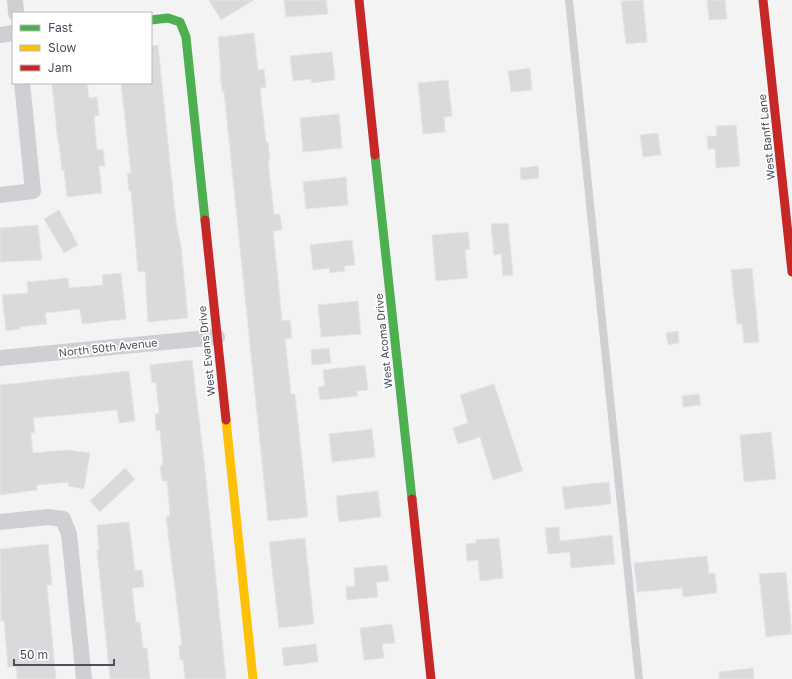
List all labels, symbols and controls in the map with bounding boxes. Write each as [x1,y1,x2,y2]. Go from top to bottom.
legend [12,12,152,84]
text: Fast [48,20,73,35]
text: Slow [48,40,76,55]
text: Jam [48,60,72,75]
street label: West Banff Lane [755,93,777,181]
street label: West Acoma Drive [372,293,394,389]
street label: West Evans Drive [195,305,217,397]
street label: North 50th Avenue [58,335,158,359]
scale bar [14,641,114,667]
text: 50 m [20,647,48,662]

